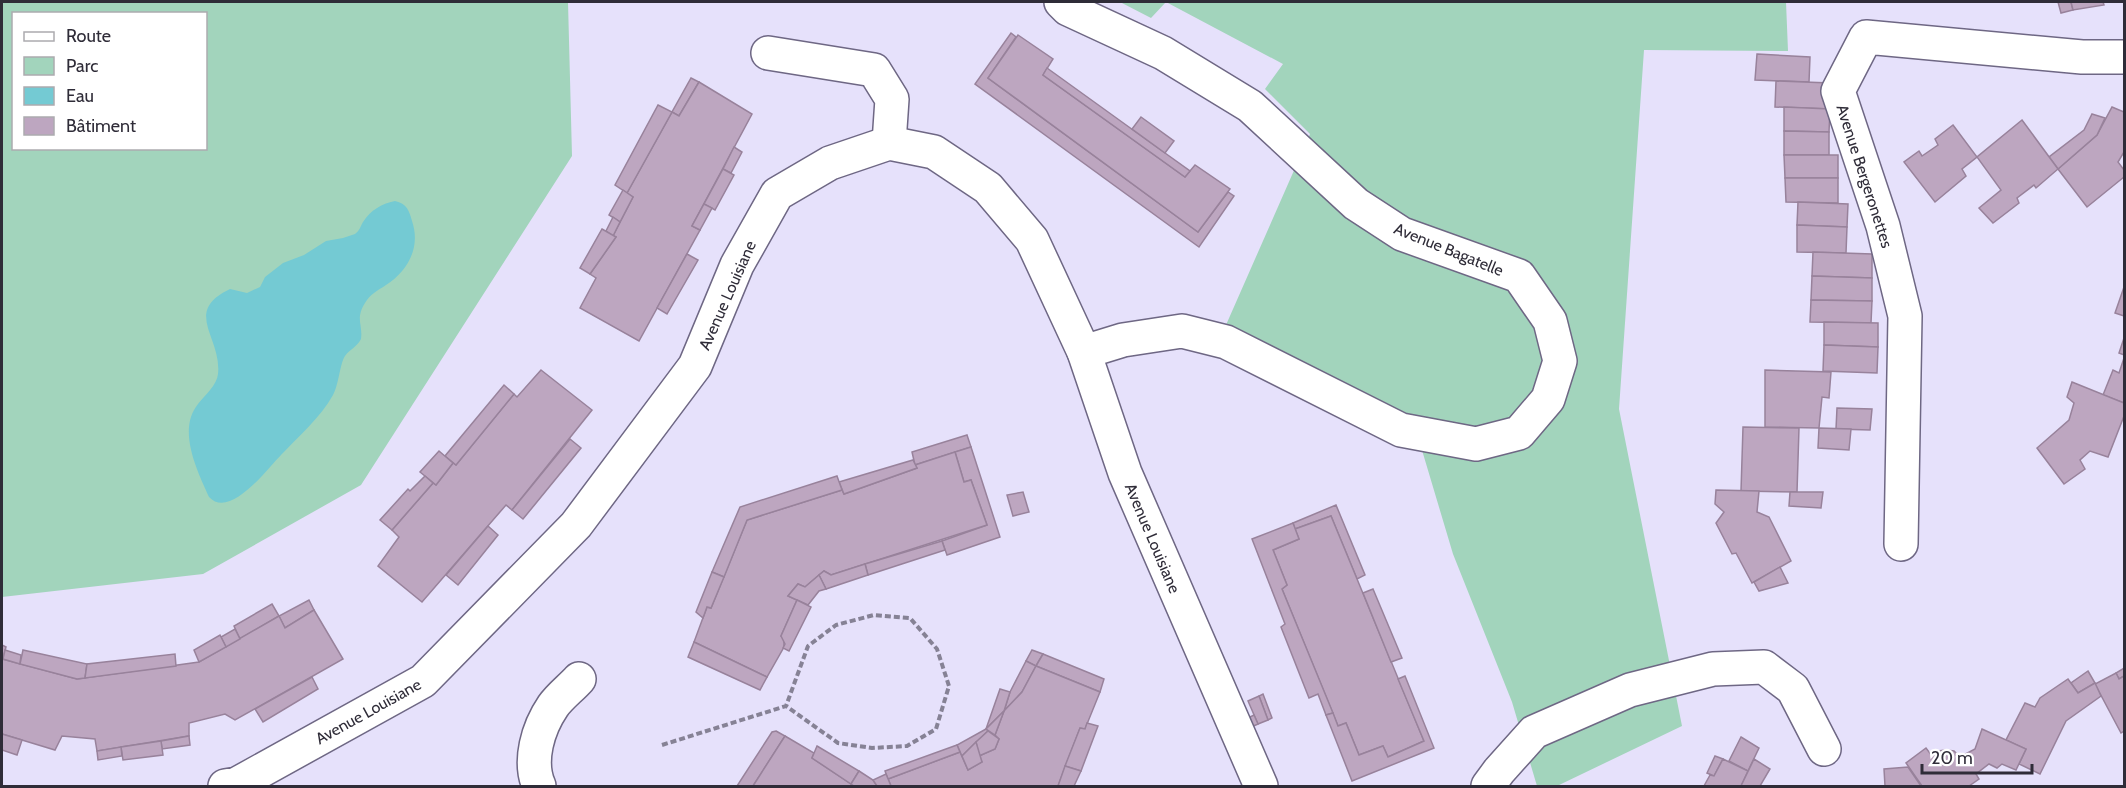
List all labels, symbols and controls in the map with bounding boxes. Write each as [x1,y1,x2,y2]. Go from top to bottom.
legend [12,12,207,150]
text: Route [66,25,111,47]
text: Parc [66,55,98,77]
text: Eau [66,85,94,107]
street label: Avenue Bergeronettes [1832,102,1897,251]
text: Bâtiment [66,115,136,137]
street label: Avenue Bagatelle [1391,219,1506,280]
street label: Avenue Louisiane [695,238,760,353]
street label: Avenue Louisiane [1121,480,1184,596]
street label: Avenue Louisiane [312,675,424,748]
scale bar [1922,737,2032,775]
text: 20 m [1931,747,1973,769]

